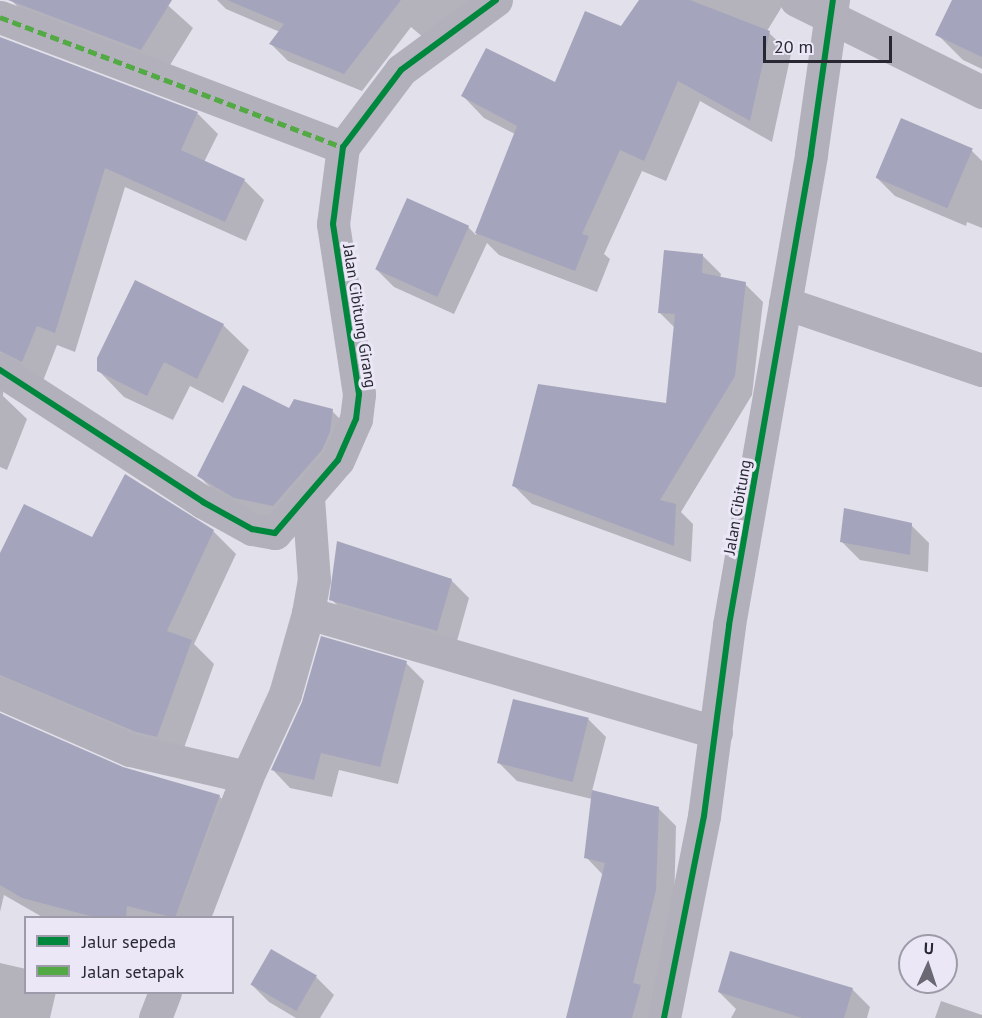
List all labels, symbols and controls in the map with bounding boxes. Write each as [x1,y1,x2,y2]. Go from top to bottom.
scale bar [766,24,895,62]
text: 20 m [774,35,813,58]
street label: Jalan Cibitung Girang [339,243,381,389]
street label: Jalan Cibitung [719,458,755,556]
legend [24,916,234,994]
text: Jalur sepeda [82,930,176,953]
north arrow [898,934,958,994]
text: U [923,938,934,958]
text: Jalan setapak [82,960,184,983]

